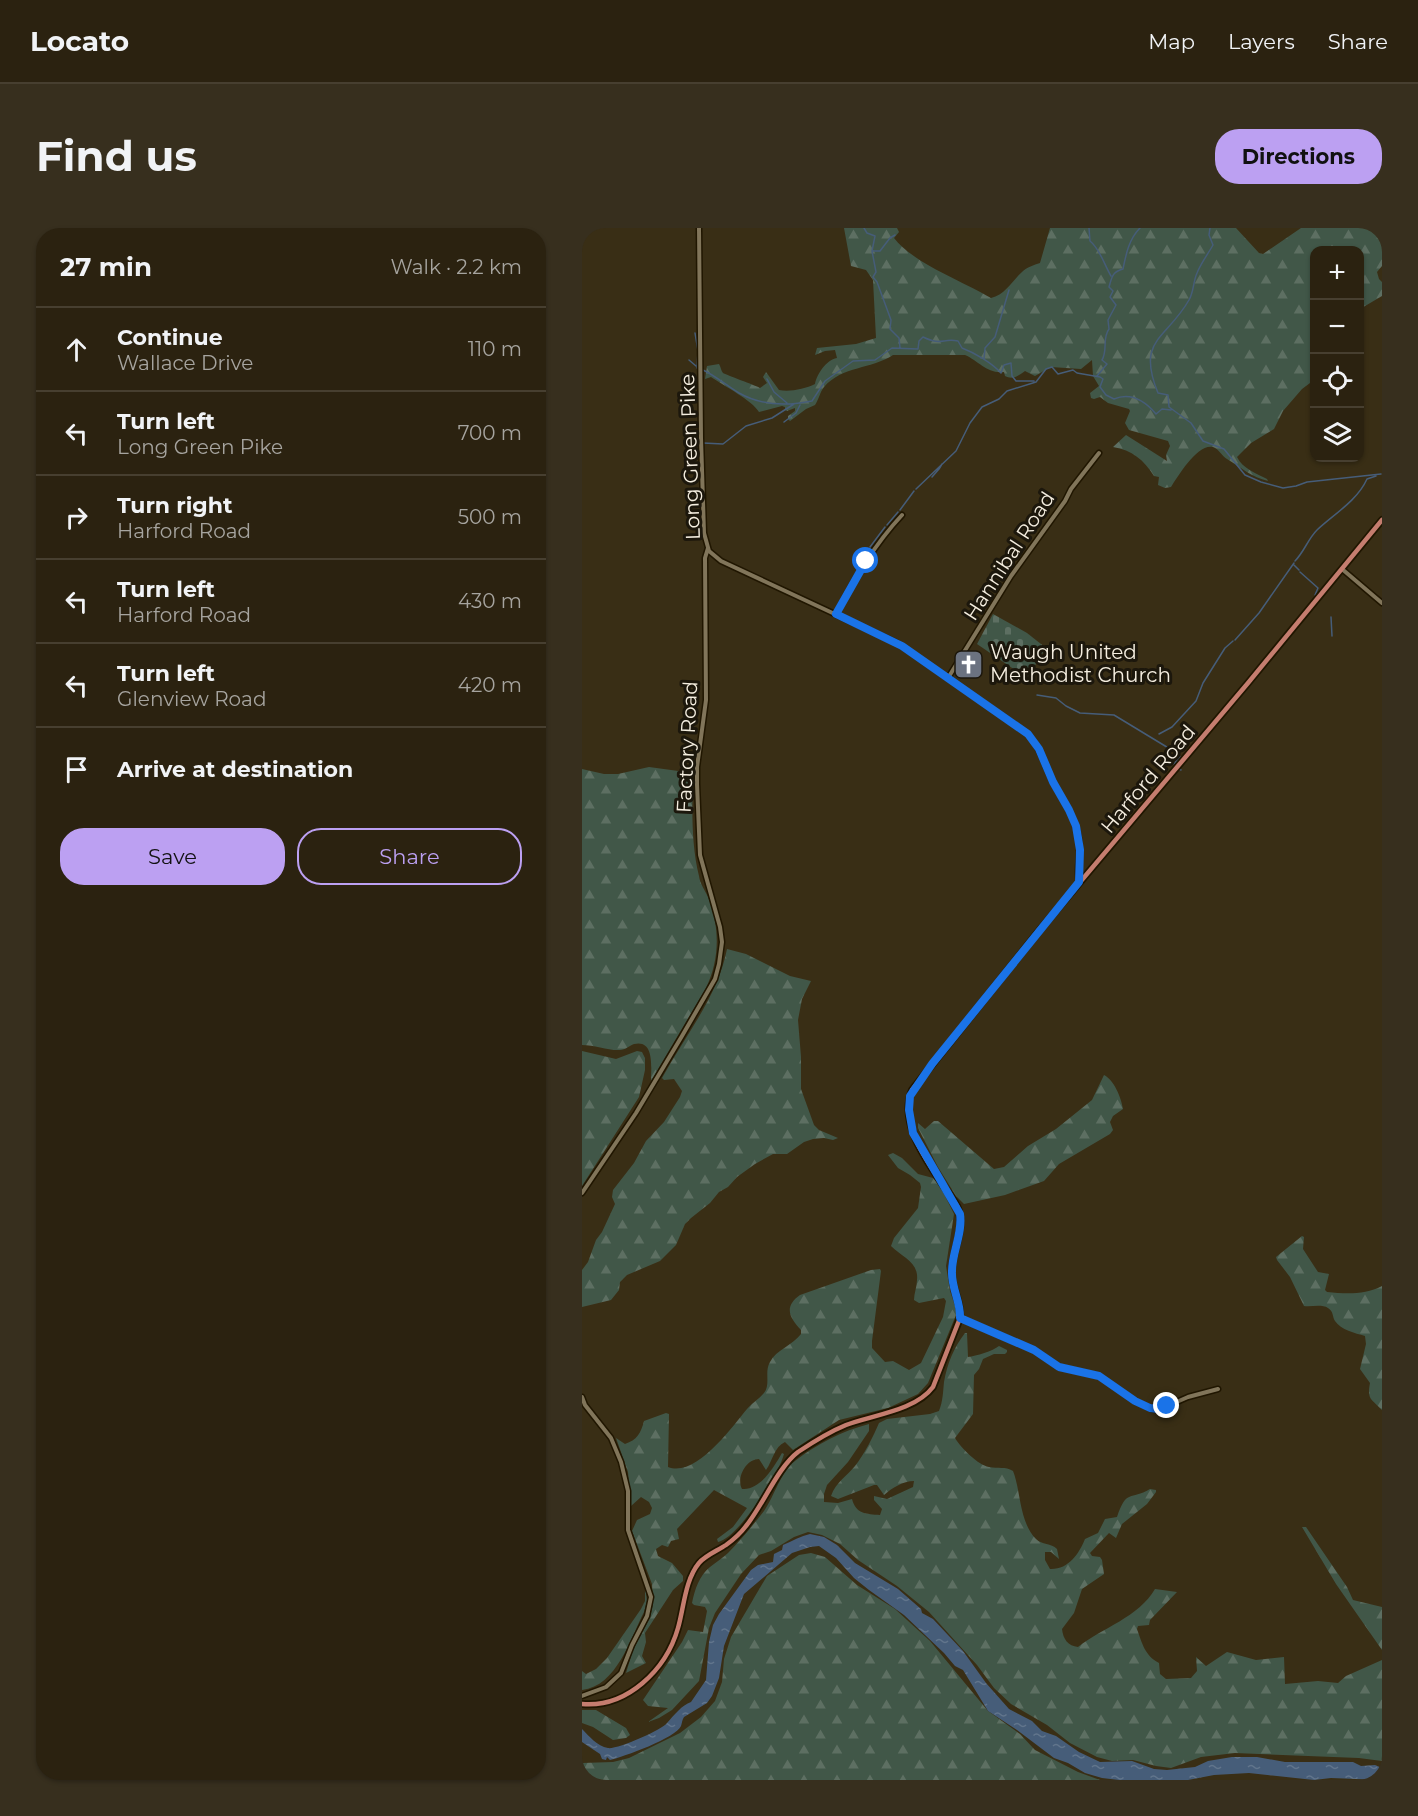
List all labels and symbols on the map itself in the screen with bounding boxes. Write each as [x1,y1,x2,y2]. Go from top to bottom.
street label: Long Green Pike [675,374,705,540]
street label: Hannibal Road [958,487,1060,625]
route start [852,547,878,573]
place label: Waugh United Methodist Church [990,640,1171,687]
church icon: Waugh United Methodist Church [953,648,985,680]
street label: Factory Road [672,680,702,814]
street label: Harford Road [1096,720,1200,838]
route end [1153,1392,1179,1418]

